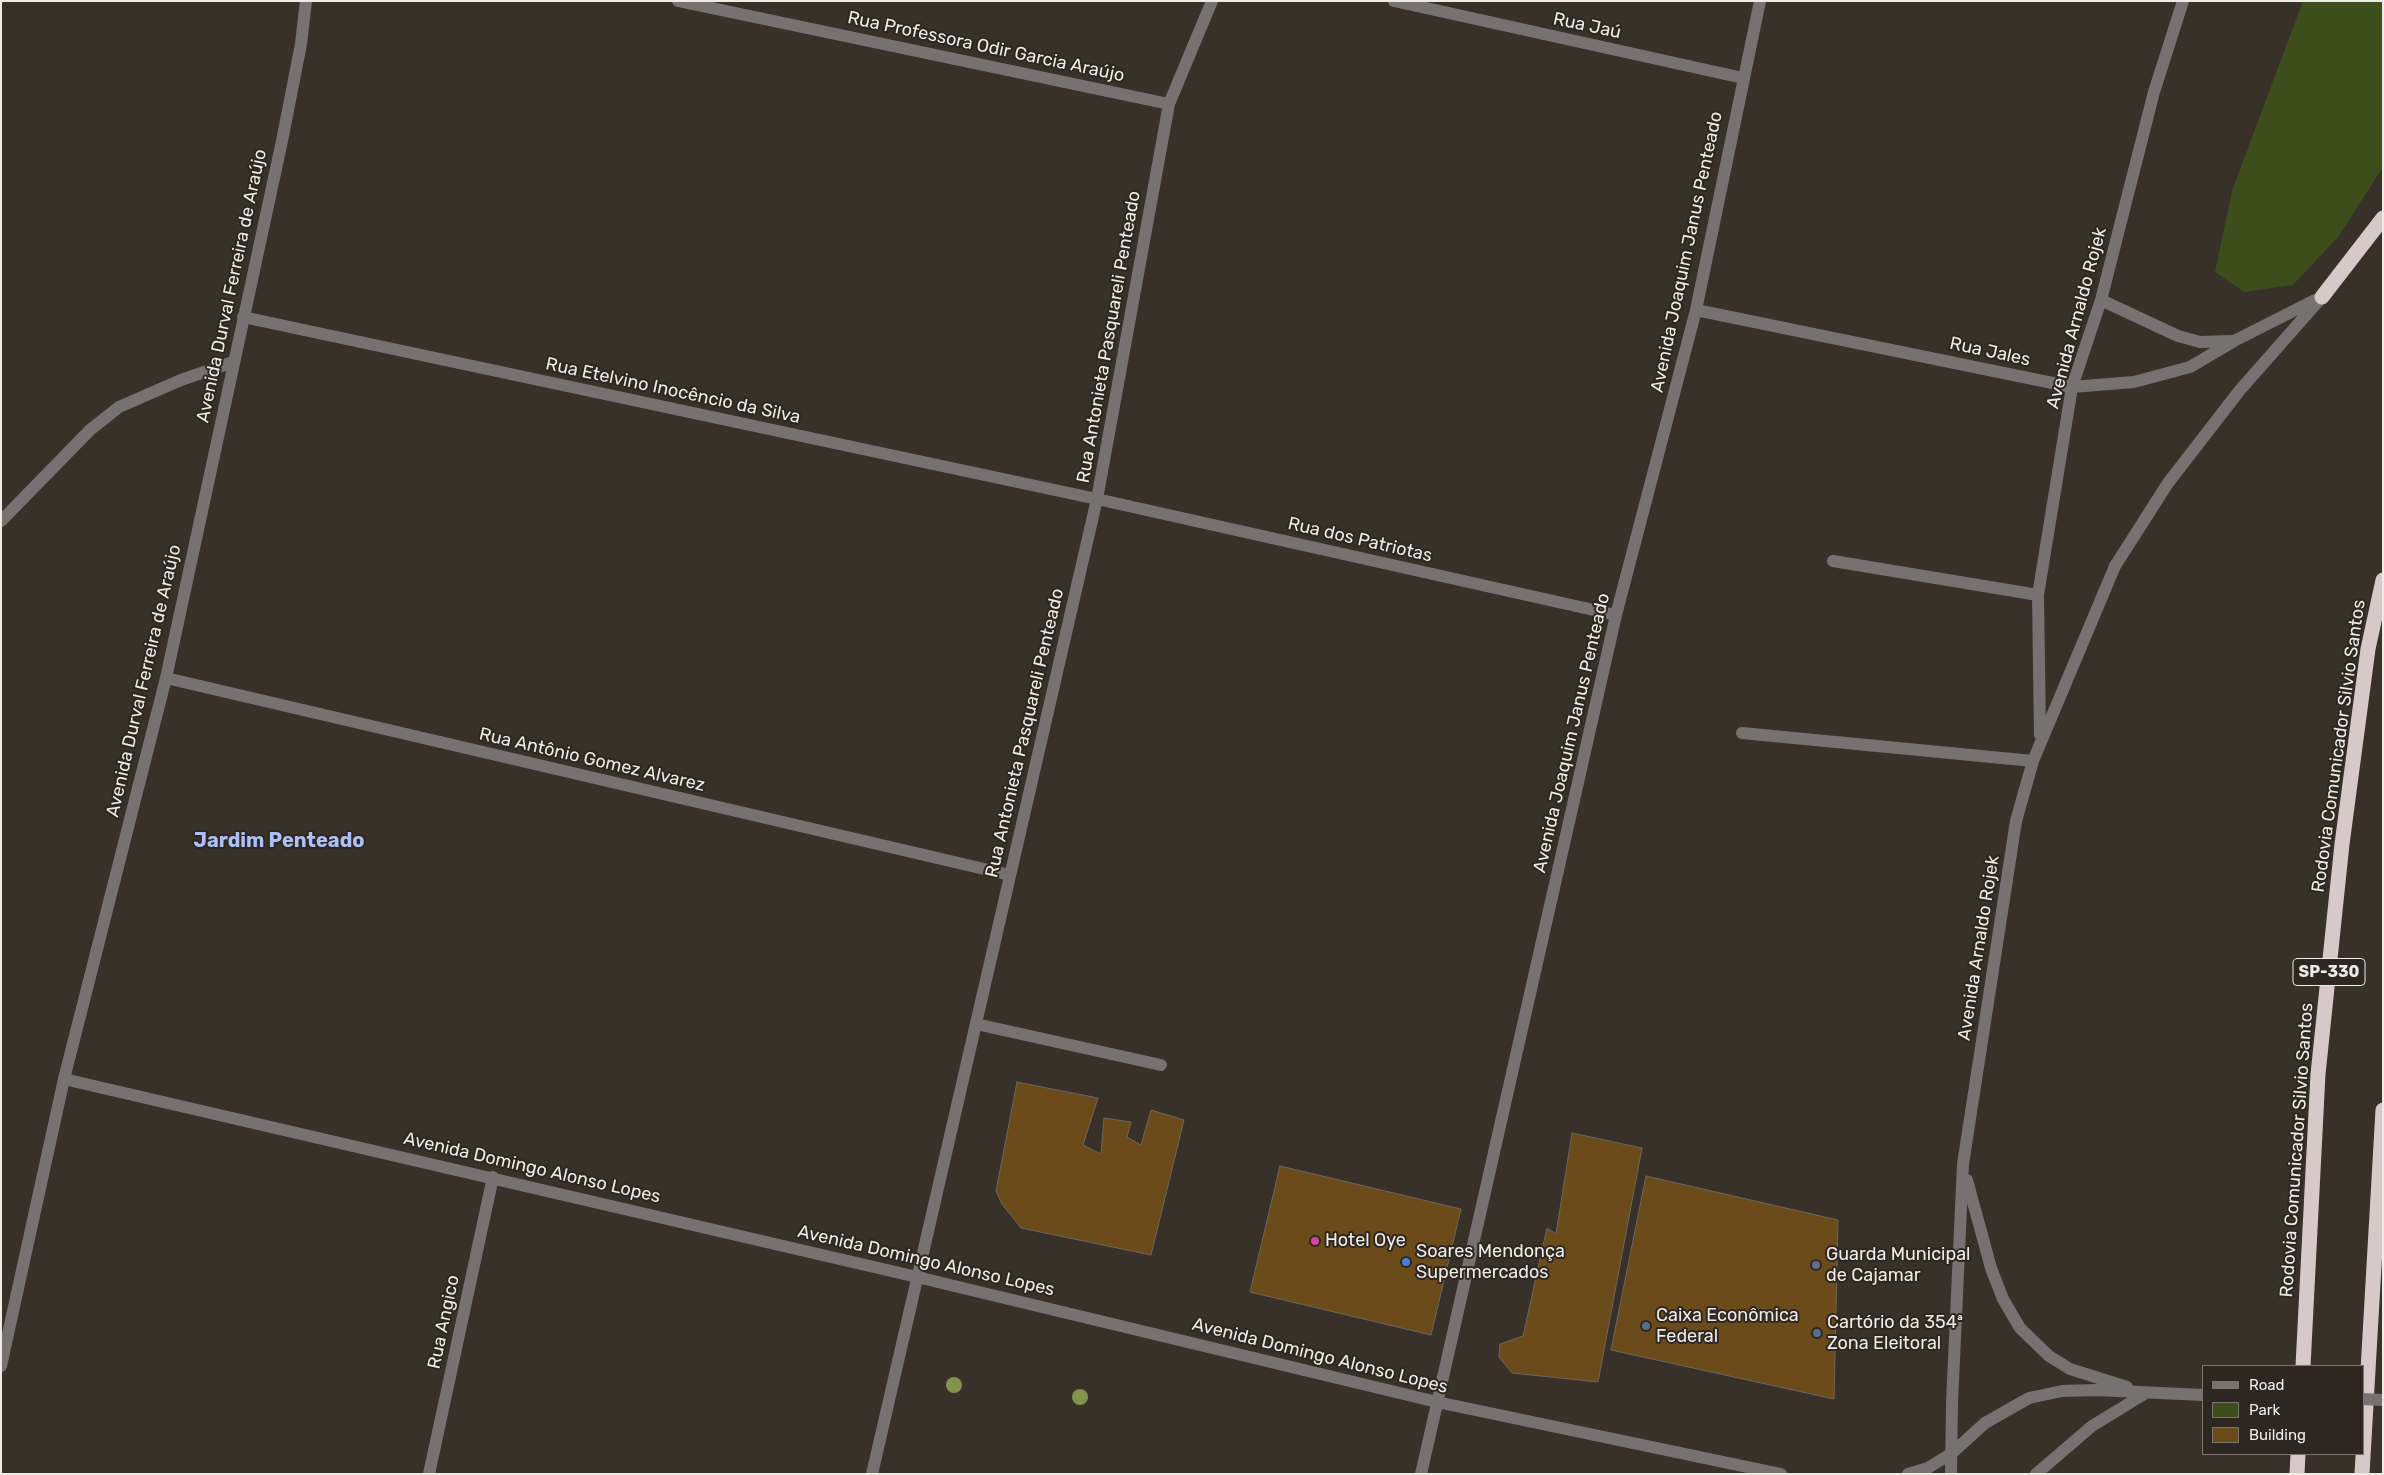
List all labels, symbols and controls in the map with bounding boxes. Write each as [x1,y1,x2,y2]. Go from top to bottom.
street label: Rua Professora Odir Garcia Araújo [846,7,1126,87]
street label: Rua Jaú [1551,8,1623,44]
street label: Avenida Joaquim Janus Penteado [1647,110,1727,394]
street label: Avenida Durval Ferreira de Araújo [192,147,272,425]
street label: Rua Antonieta Pasquareli Penteado [1073,189,1145,485]
street label: Avenida Arnaldo Rojek [2042,225,2112,411]
street label: Rua Jales [1948,333,2032,371]
street label: Rua Etelvino Inocêncio da Silva [544,353,802,429]
street label: Rua dos Patriotas [1286,513,1434,567]
street label: Avenida Durval Ferreira de Araújo [102,543,186,819]
street label: Rua Antonieta Pasquareli Penteado [981,586,1069,880]
street label: Avenida Joaquim Janus Penteado [1529,591,1615,875]
street label: Rodovia Comunicador Silvio Santos [2308,598,2370,894]
street label: Rua Antônio Gomez Alvarez [477,723,707,797]
district label: Jardim Penteado [194,829,364,853]
street label: Avenida Arnaldo Rojek [1954,854,2004,1042]
road number: SP-330 [2293,959,2365,986]
street label: Rodovia Comunicador Silvio Santos [2276,1002,2318,1298]
street label: Avenida Domingo Alonso Lopes [401,1128,663,1208]
street label: Avenida Domingo Alonso Lopes [795,1221,1057,1301]
place label: Hotel Oye [1325,1230,1406,1252]
marker: Hotel Oye [1309,1235,1321,1247]
place label: Soares Mendonça Supermercados [1416,1241,1565,1284]
place label: Guarda Municipal de Cajamar [1826,1244,1970,1286]
marker: Soares Mendonça Supermercados [1400,1256,1412,1268]
marker: Guarda Municipal de Cajamar [1810,1259,1822,1271]
street label: Rua Angico [424,1273,464,1371]
place label: Caixa Econômica Federal [1656,1305,1799,1348]
place label: Cartório da 354ª Zona Eleitoral [1827,1312,1963,1355]
street label: Avenida Domingo Alonso Lopes [1190,1314,1450,1398]
marker: Caixa Econômica Federal [1640,1320,1652,1332]
marker: Cartório da 354ª Zona Eleitoral [1811,1327,1823,1339]
legend [2202,1365,2364,1455]
text: Road [2249,1376,2285,1394]
text: Park [2249,1401,2280,1419]
text: Building [2249,1426,2306,1444]

